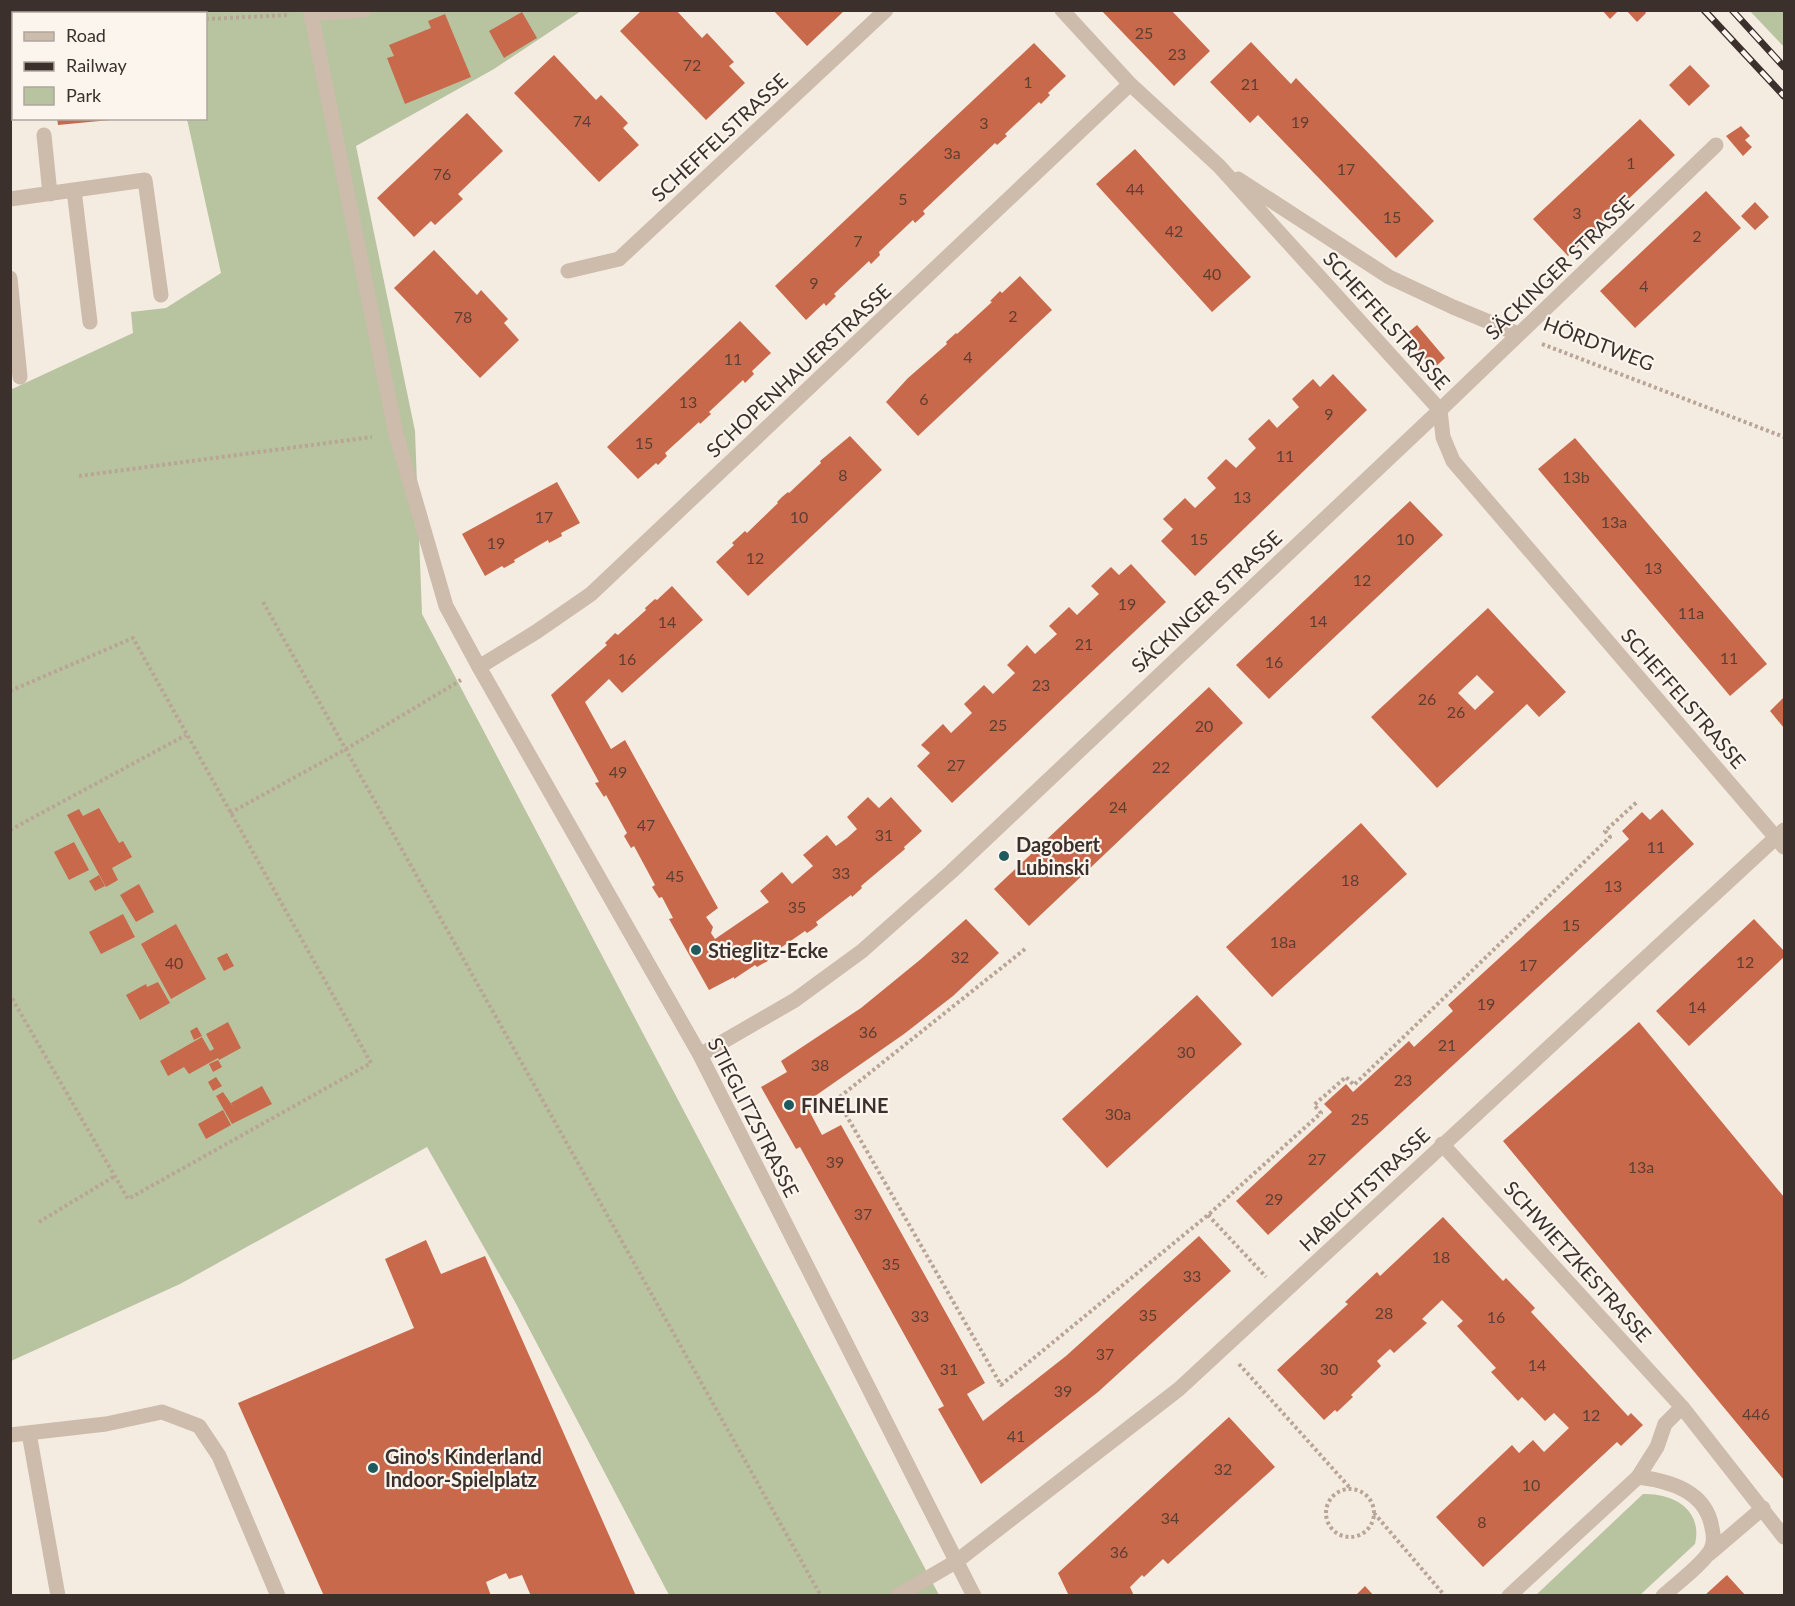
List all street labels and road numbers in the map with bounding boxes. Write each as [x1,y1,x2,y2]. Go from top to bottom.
street label: SCHEFFELSTRASSE [646,68,792,206]
street label: SÄCKINGER STRASSE [1480,190,1638,344]
street label: SCHEFFELSTRASSE [1319,246,1455,394]
street label: SCHOPENHAUERSTRASSE [701,278,895,462]
street label: HÖRDTWEG [1540,311,1658,375]
street label: SÄCKINGER STRASSE [1126,525,1286,677]
street label: SCHEFFELSTRASSE [1617,623,1751,773]
street label: STIEGLITZSTRASSE [703,1033,805,1201]
street label: HABICHTSTRASSE [1294,1122,1434,1256]
street label: SCHWIETZKESTRASSE [1499,1176,1657,1346]

